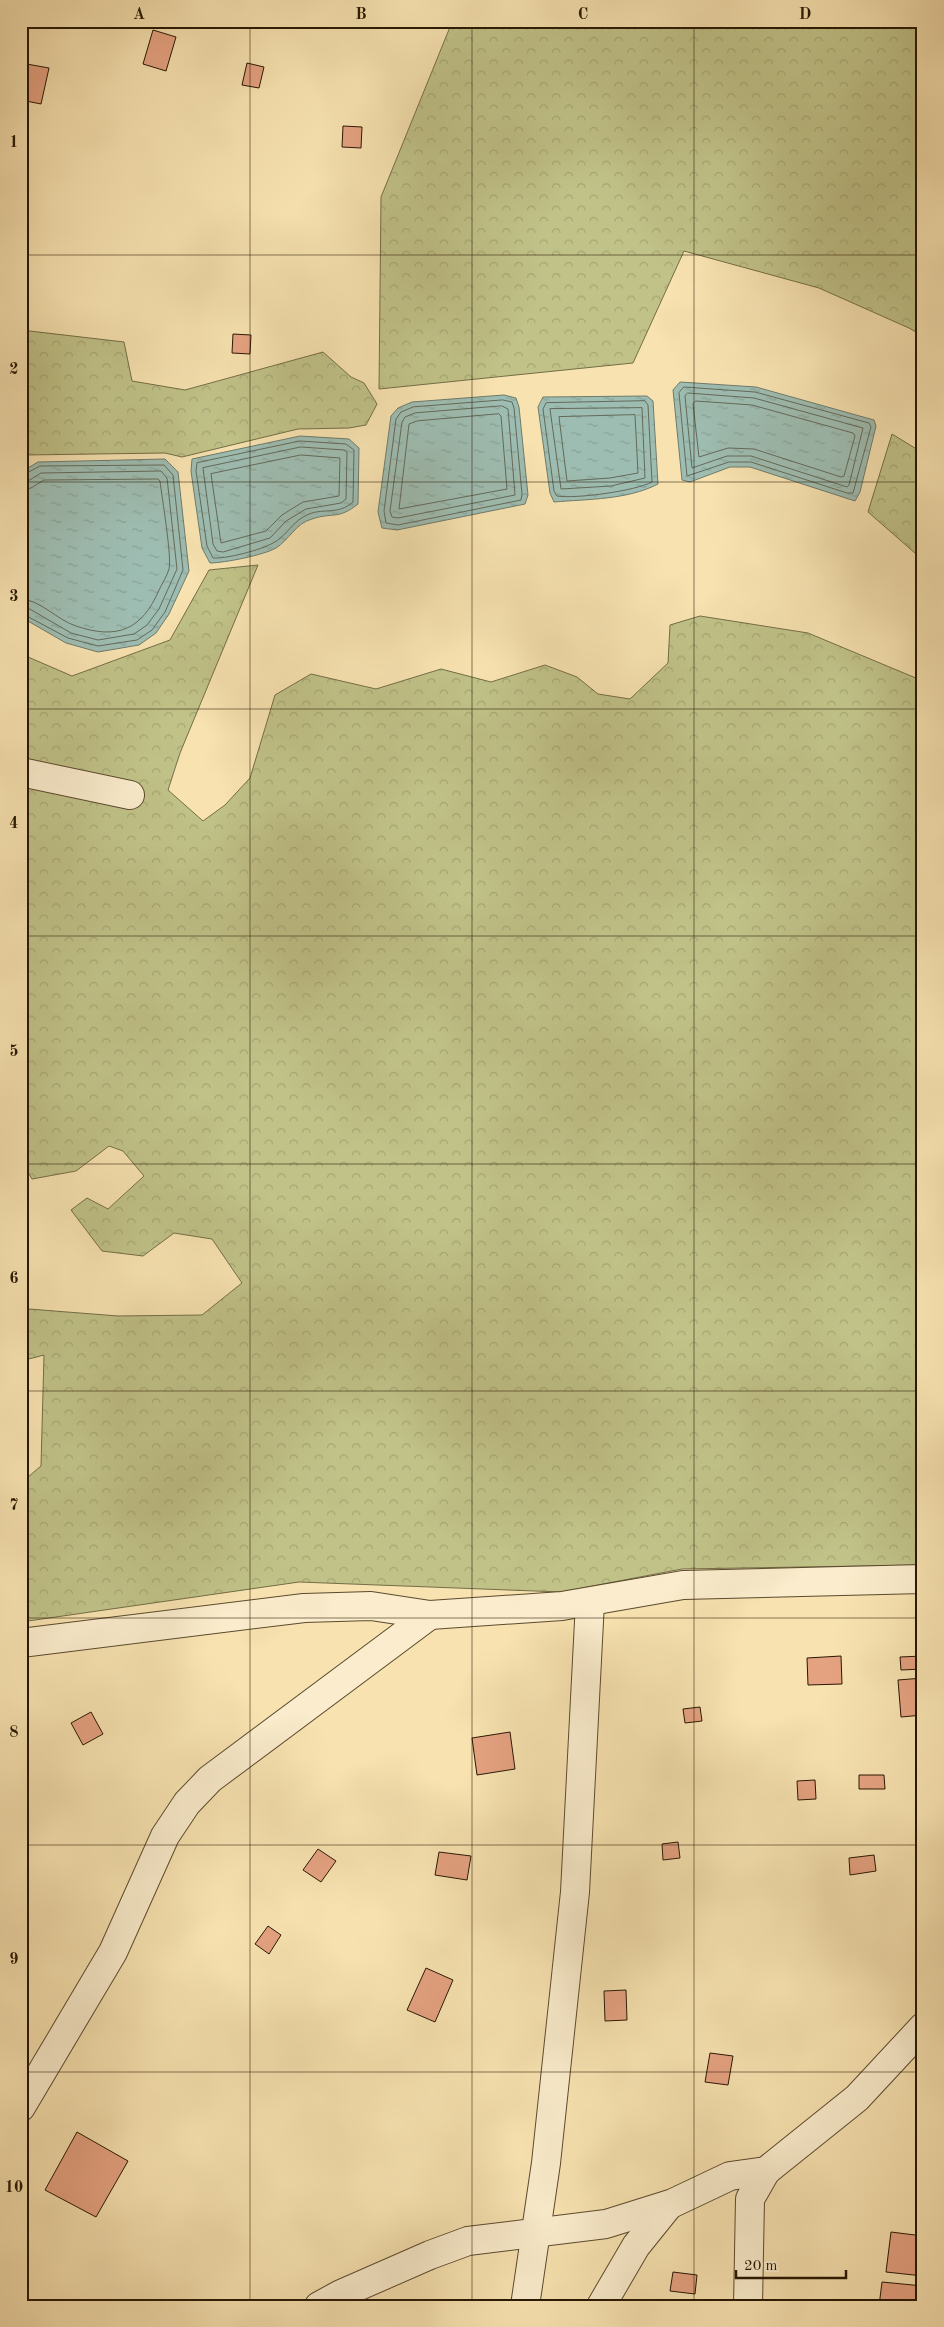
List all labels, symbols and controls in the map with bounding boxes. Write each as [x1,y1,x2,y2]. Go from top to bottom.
text: A [133,7,145,23]
text: B [355,7,367,23]
text: C [578,7,588,23]
text: D [799,7,811,23]
text: 1 [9,135,19,151]
text: 2 [9,362,19,378]
text: 3 [9,589,19,605]
text: 4 [9,816,19,832]
text: 5 [9,1044,19,1060]
text: 6 [9,1271,19,1287]
text: 7 [9,1498,19,1514]
text: 8 [9,1725,19,1741]
text: 9 [9,1952,19,1968]
text: 10 [5,2180,23,2196]
scale bar [736,2247,846,2279]
text: 20 m [744,2259,778,2274]

